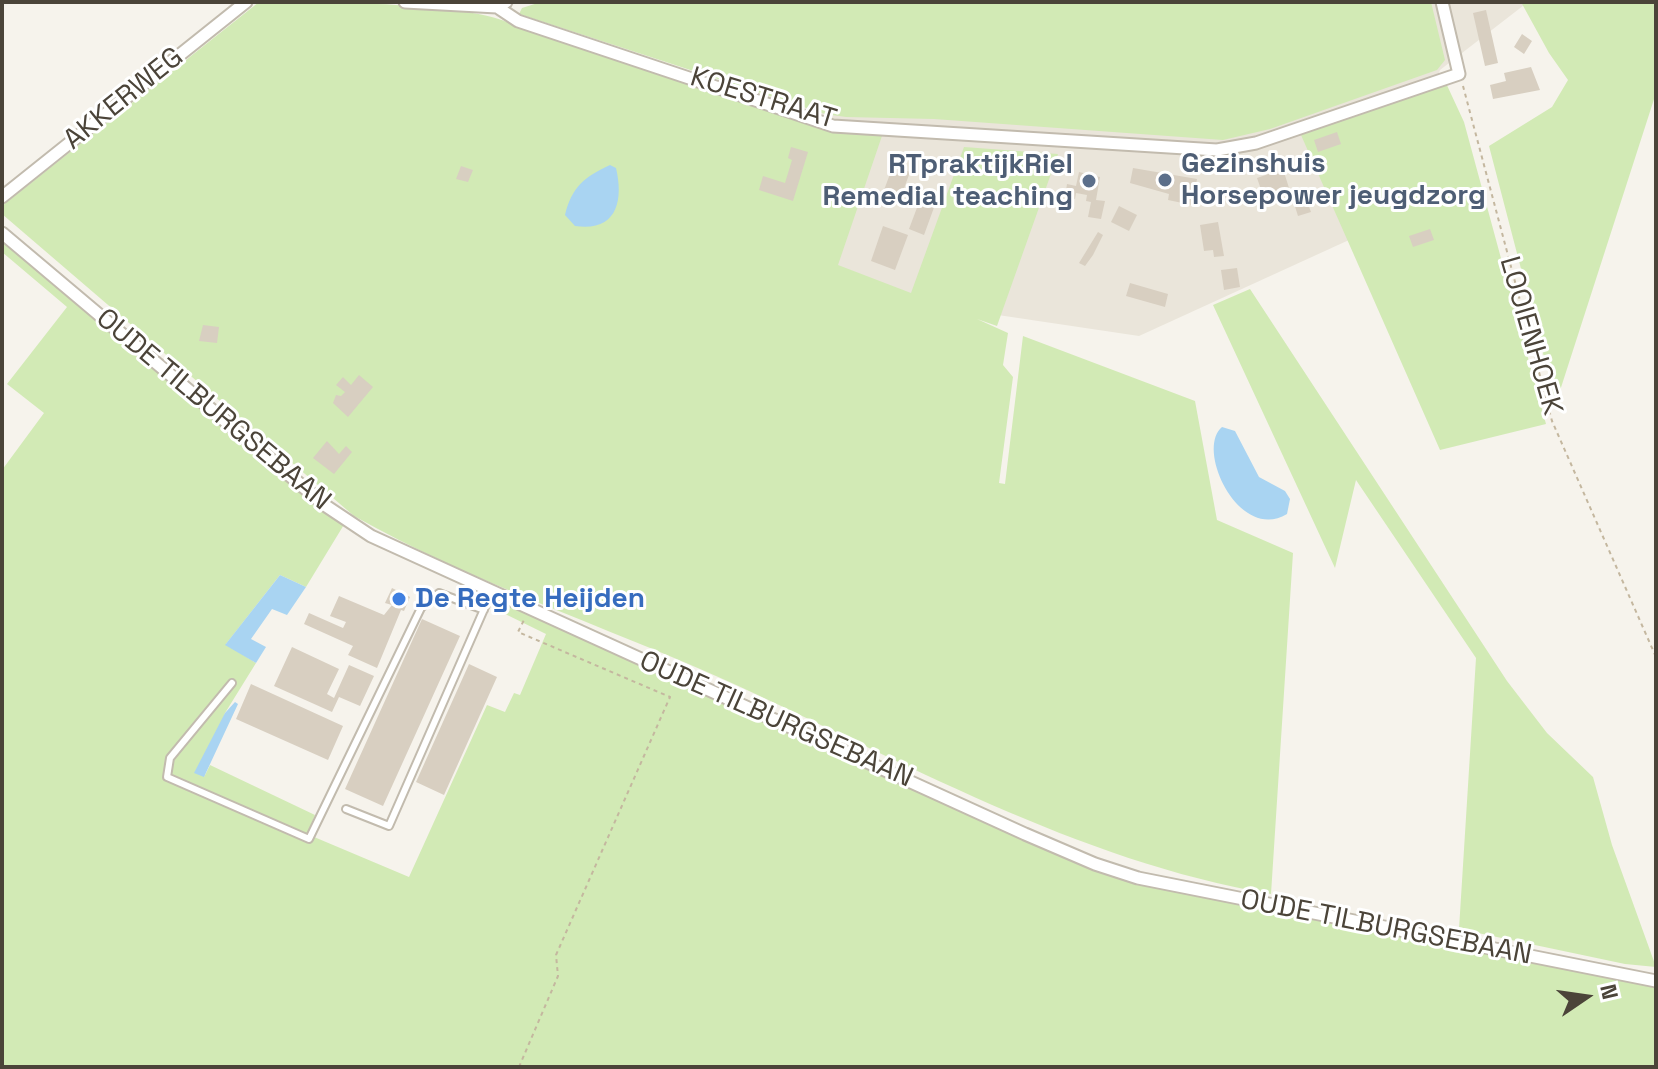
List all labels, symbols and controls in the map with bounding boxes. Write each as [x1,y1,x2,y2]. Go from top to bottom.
street label: AKKERWEG [57,41,191,157]
street label: KOESTRAAT [686,61,840,137]
place label: Gezinshuis Horsepower jeugdzorg [1181,147,1486,213]
place label: RTpraktijkRiel Remedial teaching [822,148,1073,214]
marker: Gezinshuis Horsepower jeugdzorg [1156,171,1174,189]
marker: RTpraktijkRiel Remedial teaching [1080,172,1098,190]
street label: LOOIENHOEK [1491,253,1569,419]
street label: OUDE TILBURGSEBAAN [89,302,337,518]
place label: De Regte Heijden [415,582,645,616]
marker: De Regte Heijden [390,590,408,608]
street label: OUDE TILBURGSEBAAN [634,644,918,796]
street label: OUDE TILBURGSEBAAN [1238,883,1534,973]
north arrow [1546,957,1626,1037]
text: N [1594,981,1625,1002]

